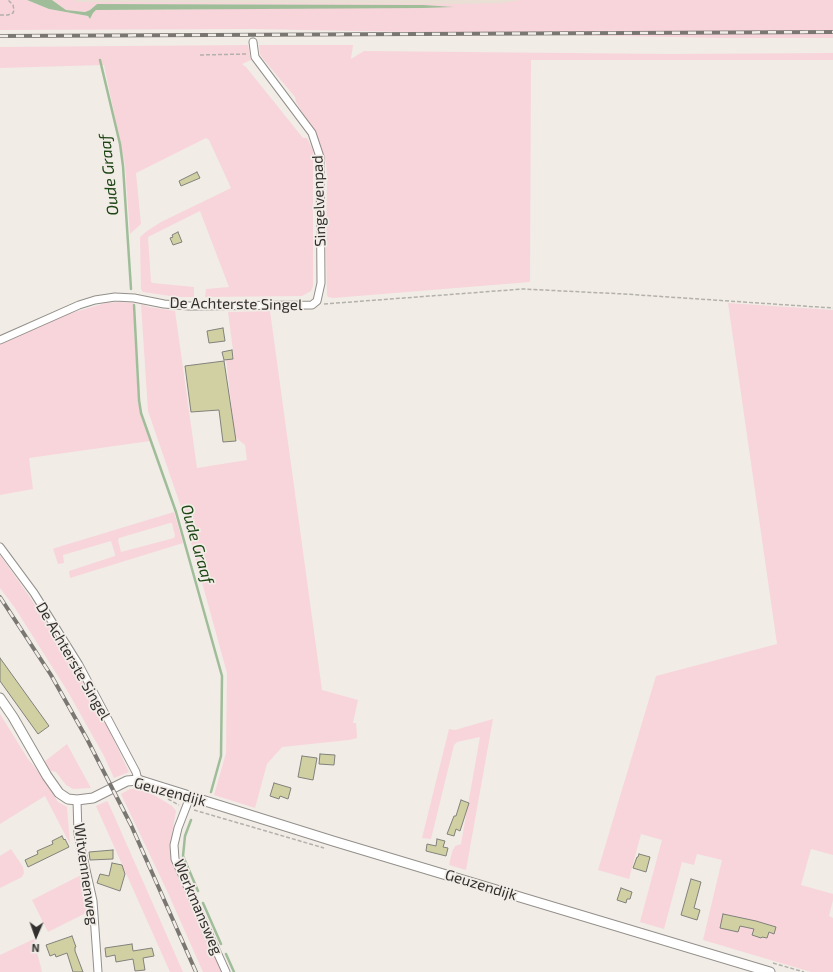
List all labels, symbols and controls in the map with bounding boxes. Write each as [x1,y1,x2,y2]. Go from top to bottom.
water label: Oude Graaf [95,133,123,217]
street label: Singelvenpad [308,155,330,247]
street label: De Achterste Singel [169,294,303,314]
water label: Oude Graaf [177,502,217,586]
street label: De Achterste Singel [32,599,114,723]
street label: Geuzendijk [132,774,208,810]
street label: Witvennenweg [70,822,102,926]
street label: Werkmansweg [170,856,226,958]
street label: Geuzendijk [443,866,519,904]
north arrow [16,916,56,956]
text: N [31,942,40,955]

